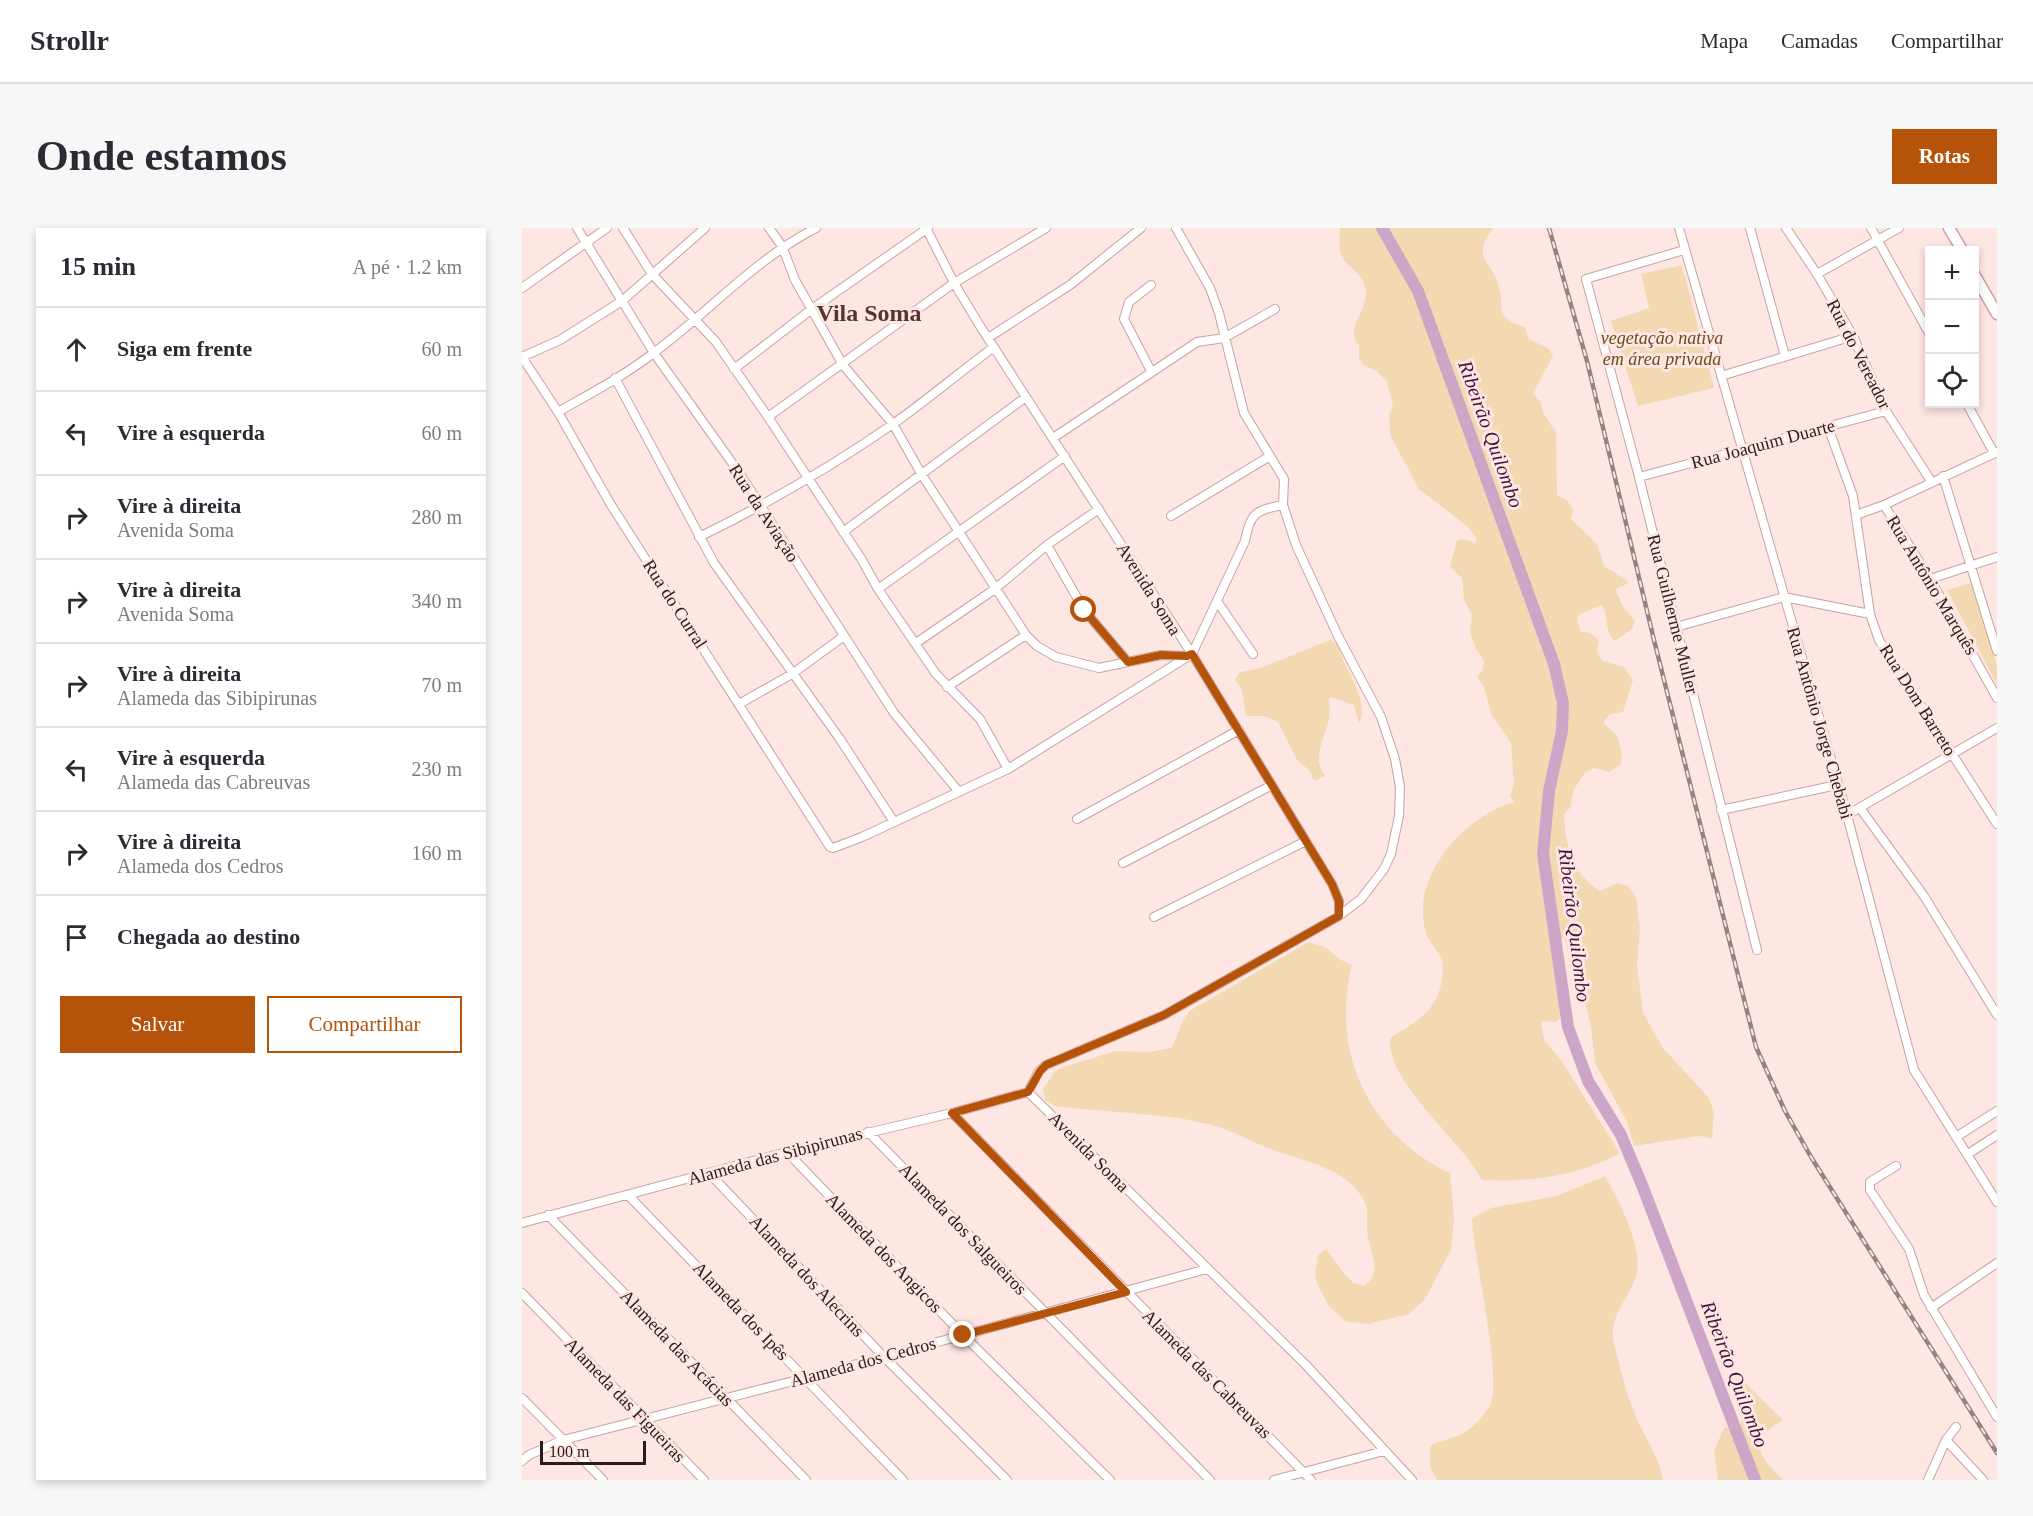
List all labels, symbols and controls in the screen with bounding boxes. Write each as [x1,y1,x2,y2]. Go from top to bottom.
text: Strollr [30,25,109,56]
text: Mapa [1700,29,1748,53]
text: Camadas [1781,29,1858,53]
text: Compartilhar [1891,29,2003,53]
button: Rotas [1892,129,1997,184]
text: Onde estamos [36,133,287,179]
map controls [1925,246,1979,408]
button: + [1925,246,1979,300]
text: 15 min [60,252,136,281]
text: A pé · 1.2 km [353,256,462,278]
street label: Rua do Vereador [1823,296,1895,412]
district label: Vila Soma [816,300,922,326]
button: − [1925,300,1979,354]
park label: vegetação nativa em área privada [1601,328,1723,369]
icon: ahead [60,333,93,366]
text: Siga em frente [117,336,252,361]
text: 60 m [421,338,462,360]
button: locate [1925,354,1979,408]
water label: Ribeirão Quilombo [1454,356,1528,511]
street label: Rua Joaquim Duarte [1689,415,1837,473]
icon: left [60,417,93,450]
text: Vire à esquerda [117,420,265,445]
text: 60 m [421,422,462,444]
street label: Rua da Aviação [725,460,803,566]
text: Vire à direita [117,493,241,518]
icon: right [60,501,93,534]
text: 280 m [411,506,462,528]
street label: Rua Antônio Marquês [1882,512,1982,658]
text: Avenida Soma [117,519,234,541]
street label: Rua Guilherme Muller [1643,532,1703,696]
street label: Avenida Soma [1113,539,1185,639]
street label: Rua do Curral [639,556,711,652]
text: Vire à direita [117,577,241,602]
icon: right [60,585,93,618]
text: 340 m [411,590,462,612]
route start [1070,596,1096,622]
text: Avenida Soma [117,603,234,625]
street label: Rua Antônio Jorge Chebabi [1783,625,1857,821]
street label: Rua Dom Barreto [1876,640,1960,760]
text: Vire à direita [117,661,241,686]
icon: right [60,669,93,702]
text: 70 m [421,674,462,696]
text: Alameda das Sibipirunas [117,687,317,709]
text: Vire à esquerda [117,745,265,770]
icon: left [60,753,93,786]
text: 230 m [411,758,462,780]
text: Alameda das Cabreuvas [117,771,310,793]
text: Vire à direita [117,829,241,854]
icon: right [60,837,93,870]
text: 160 m [411,842,462,864]
water label: Ribeirão Quilombo [1555,846,1595,1003]
text: Alameda dos Cedros [117,855,284,877]
icon: arrive [60,921,93,954]
text: Chegada ao destino [117,924,300,949]
button: Salvar [60,996,255,1053]
button: Compartilhar [267,996,462,1053]
street label: Avenida Soma [1045,1108,1133,1196]
street label: Alameda das Sibipirunas [685,1123,865,1189]
street label: Alameda dos Salgueiros [895,1159,1031,1299]
street label: Alameda dos Angicos [822,1189,946,1317]
street label: Alameda dos Alecrins [745,1211,869,1341]
street label: Alameda dos Ipês [689,1258,793,1364]
street label: Alameda das Acácias [616,1286,738,1410]
water label: Ribeirão Quilombo [1697,1297,1773,1450]
street label: Alameda das Cabreuvas [1138,1305,1276,1443]
route end [949,1321,975,1347]
street label: Alameda dos Cedros [788,1333,938,1391]
street label: Alameda das Figueiras [561,1334,689,1466]
scale bar [540,1438,646,1466]
text: 100 m [549,1443,589,1460]

